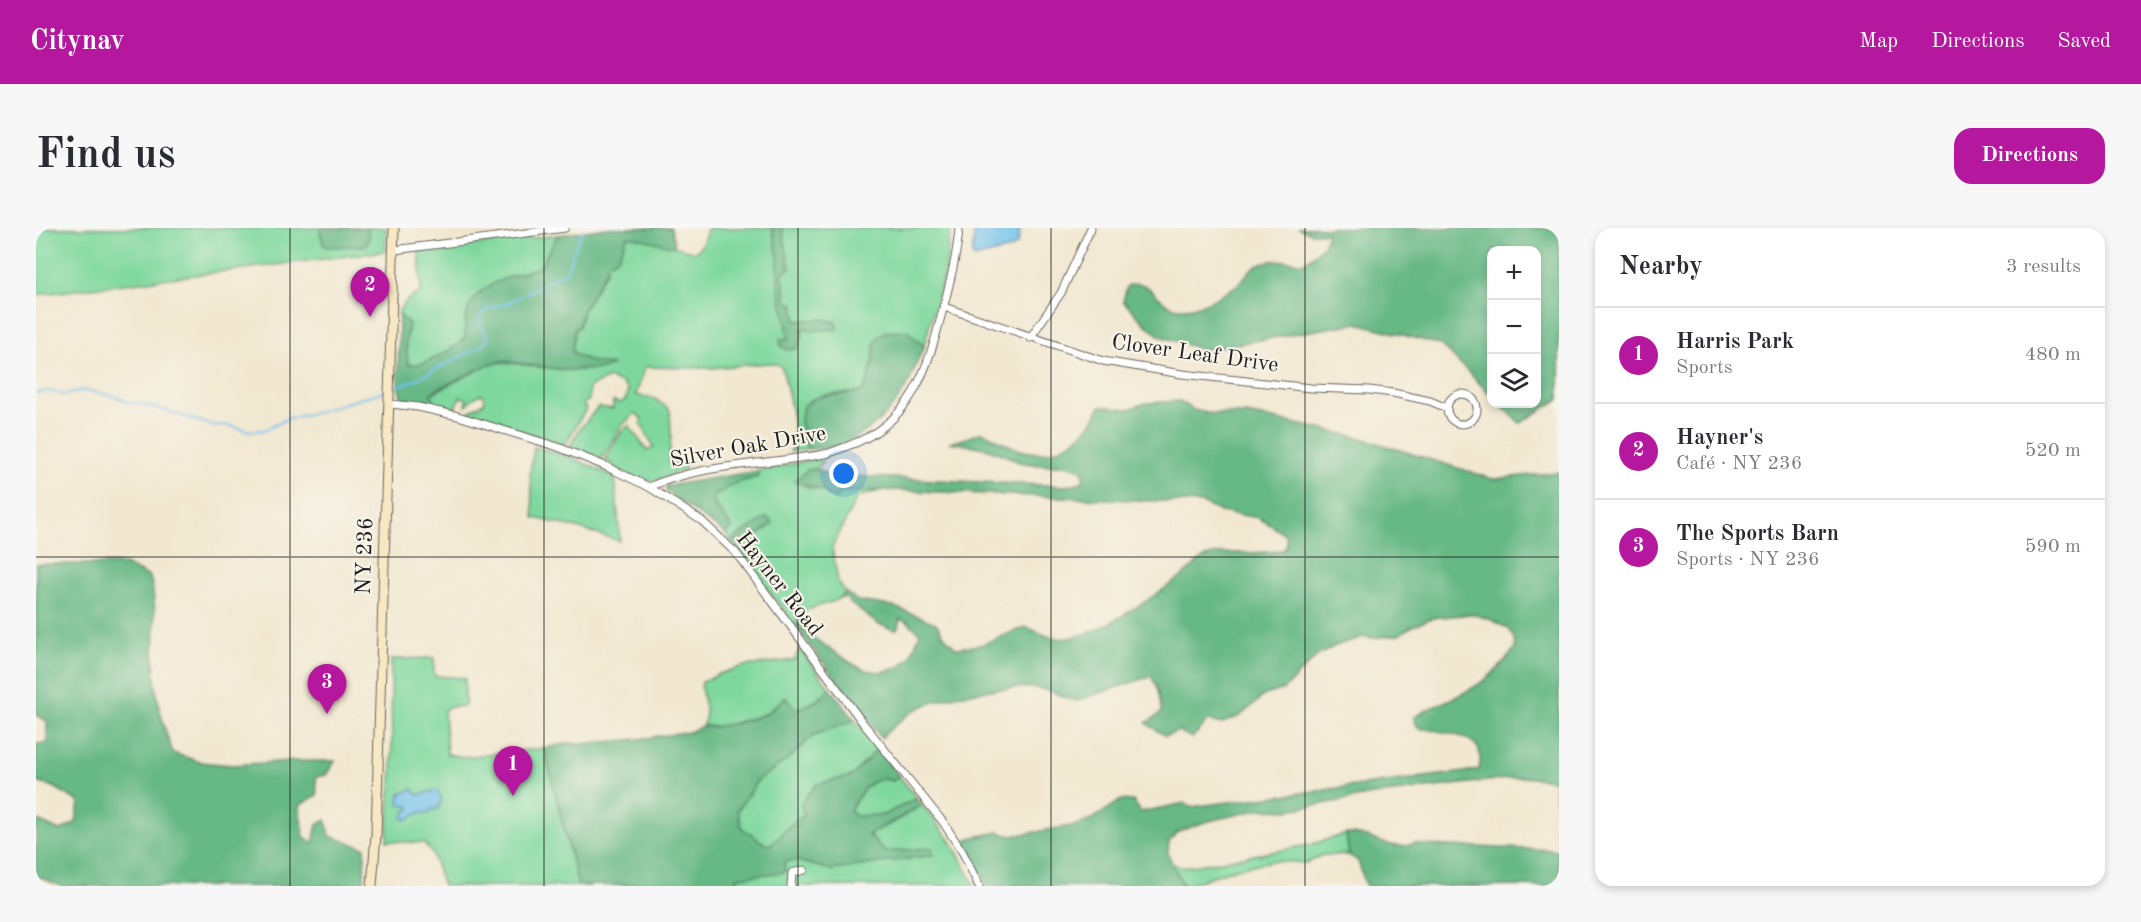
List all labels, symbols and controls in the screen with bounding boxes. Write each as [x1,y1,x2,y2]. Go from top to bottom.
text: Citynav [30,28,125,56]
text: Map [1859,31,1898,52]
text: Directions [1931,31,2025,52]
text: Saved [2058,31,2111,52]
button: Directions [1954,128,2105,184]
text: Find us [36,135,175,177]
map controls [1487,246,1541,408]
button: + [1487,246,1541,300]
text: Nearby [1619,254,1703,280]
text: 3 results [2006,257,2081,277]
pin: 2 [350,268,390,317]
button: − [1487,300,1541,354]
street label: Clover Leaf Drive [1110,331,1280,377]
text: Harris Park [1676,331,1794,353]
text: 1 [1633,345,1644,365]
text: 480 m [2025,345,2081,365]
button: layers [1487,354,1541,408]
text: Sports [1676,358,1733,378]
street label: Silver Oak Drive [668,422,828,472]
text: Hayner's [1676,427,1763,449]
text: 2 [1633,441,1644,461]
text: 520 m [2025,441,2081,461]
text: Café · NY 236 [1676,454,1802,474]
your location [829,459,858,488]
street label: NY 236 [353,517,377,595]
text: The Sports Barn [1676,523,1839,545]
street label: Hayner Road [732,528,826,640]
text: 3 [1633,537,1644,557]
text: 590 m [2025,537,2081,557]
text: Sports · NY 236 [1676,550,1820,570]
pin: 3 [308,664,346,714]
pin: 1 [494,746,532,796]

